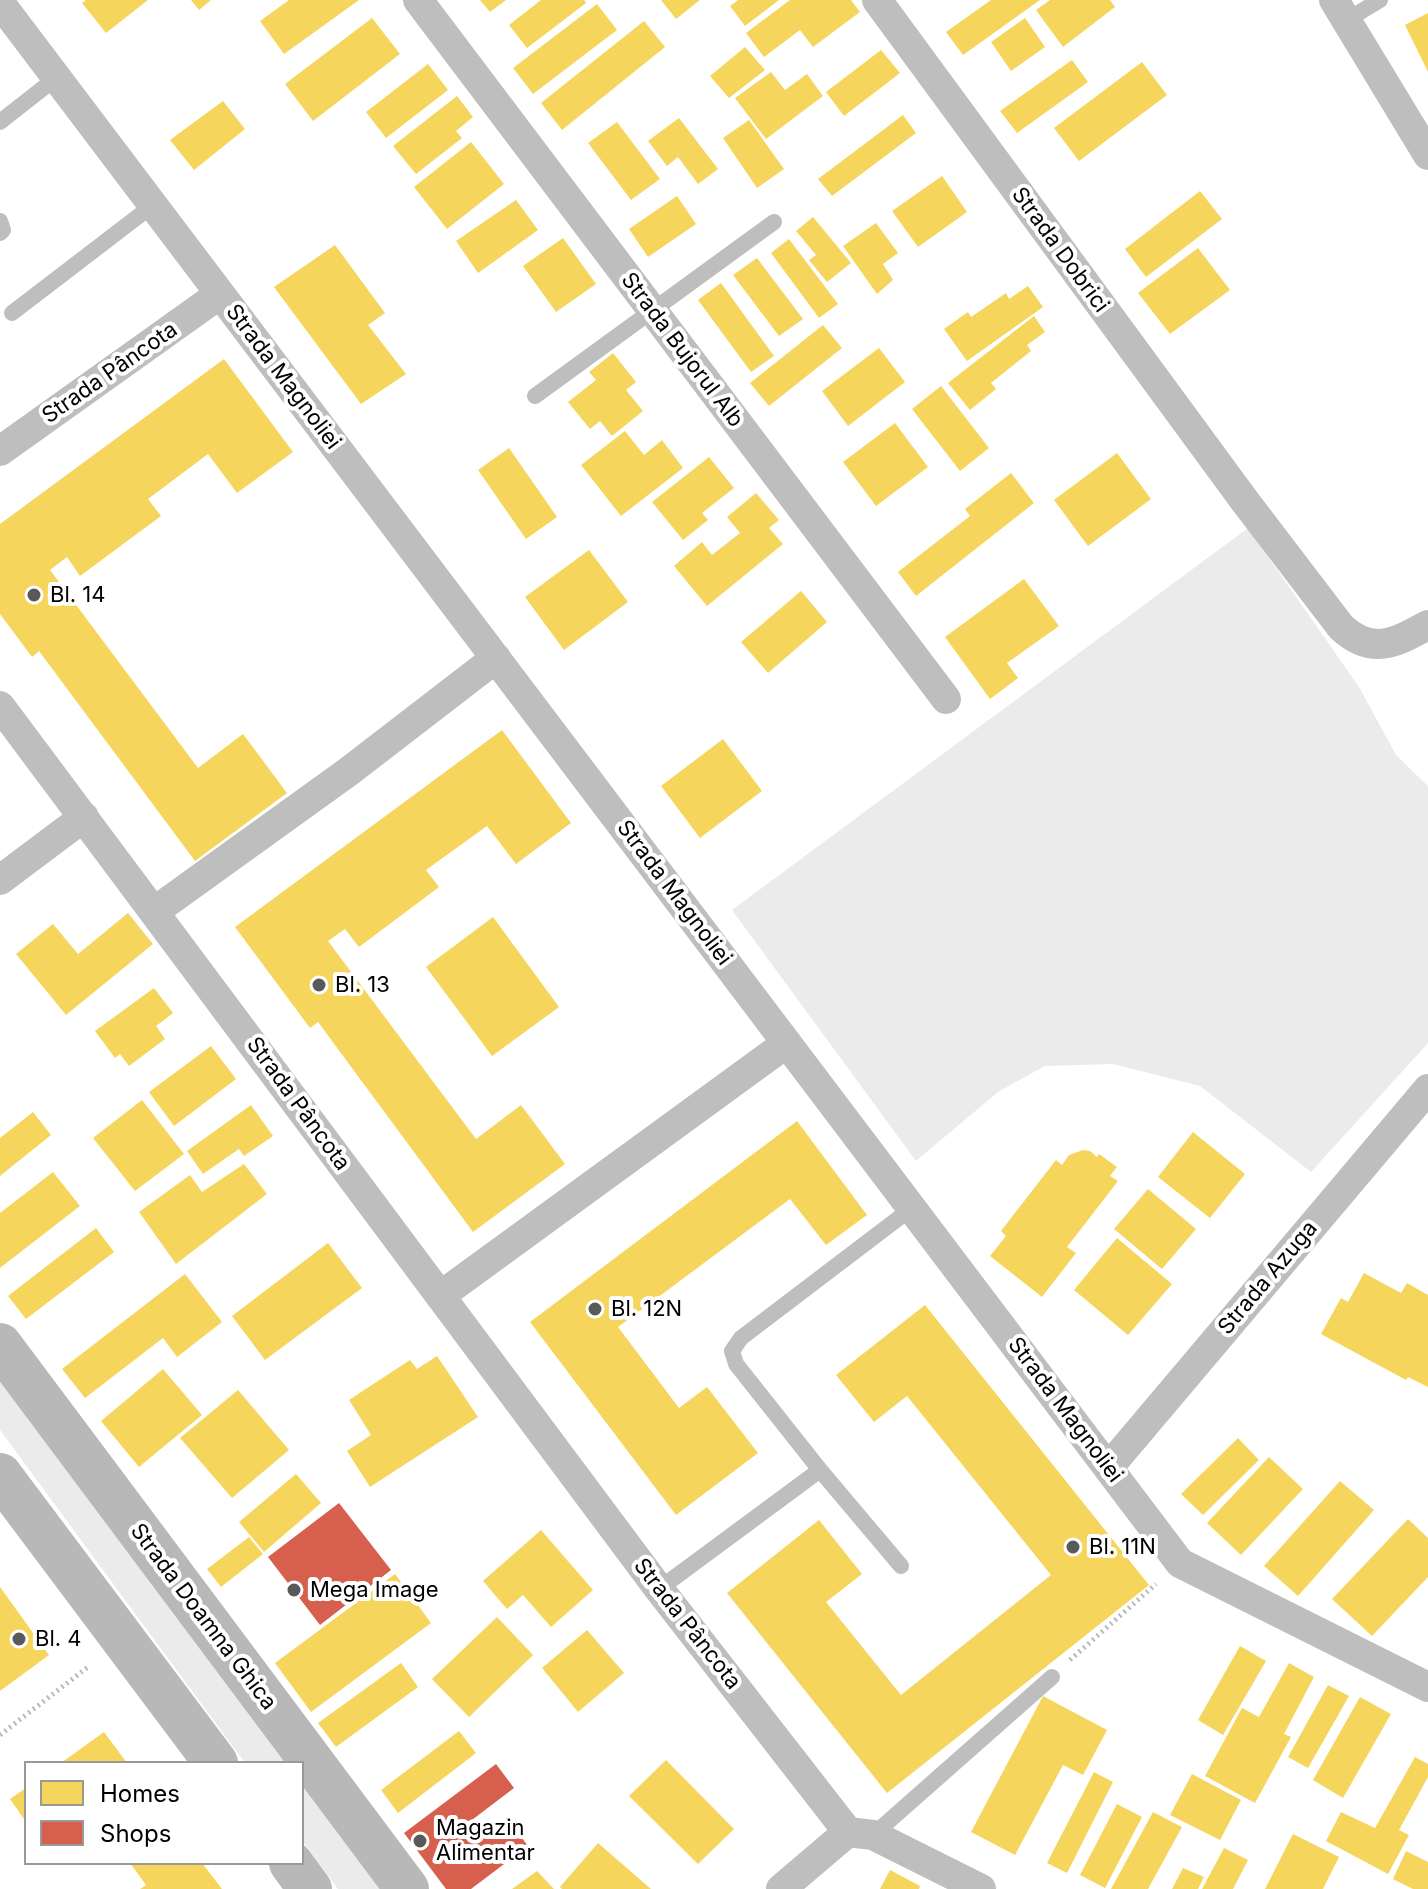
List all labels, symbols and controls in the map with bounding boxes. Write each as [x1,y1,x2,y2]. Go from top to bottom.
street label: Strada Dobrici [1006,182,1114,318]
street label: Strada Bujorul Alb [615,268,749,432]
street label: Strada Magnoliei [220,299,346,455]
street label: Strada Pâncota [37,317,183,429]
place label: Bl. 14 [50,582,105,608]
marker: Bl. 14 [25,586,43,604]
street label: Strada Magnoliei [611,815,737,971]
place label: Bl. 13 [335,972,390,998]
marker: Bl. 13 [310,976,328,994]
street label: Strada Pâncota [241,1032,355,1176]
street label: Strada Azuga [1213,1216,1323,1340]
place label: Bl. 12N [611,1296,682,1322]
marker: Bl. 12N [586,1300,604,1318]
street label: Strada Magnoliei [1002,1332,1128,1488]
street label: Strada Doamna Ghica [124,1519,282,1715]
place label: Bl. 11N [1089,1534,1156,1560]
marker: Bl. 11N [1064,1538,1082,1556]
street label: Strada Pâncota [628,1553,746,1695]
place label: Mega Image [310,1577,439,1603]
marker: Mega Image [285,1581,303,1599]
place label: Bl. 4 [35,1626,81,1652]
marker: Bl. 4 [10,1630,28,1648]
legend [24,1761,304,1865]
text: Homes [100,1779,180,1808]
place label: Magazin Alimentar [436,1815,535,1866]
text: Shops [100,1819,171,1848]
marker: Magazin Alimentar [411,1832,429,1850]

